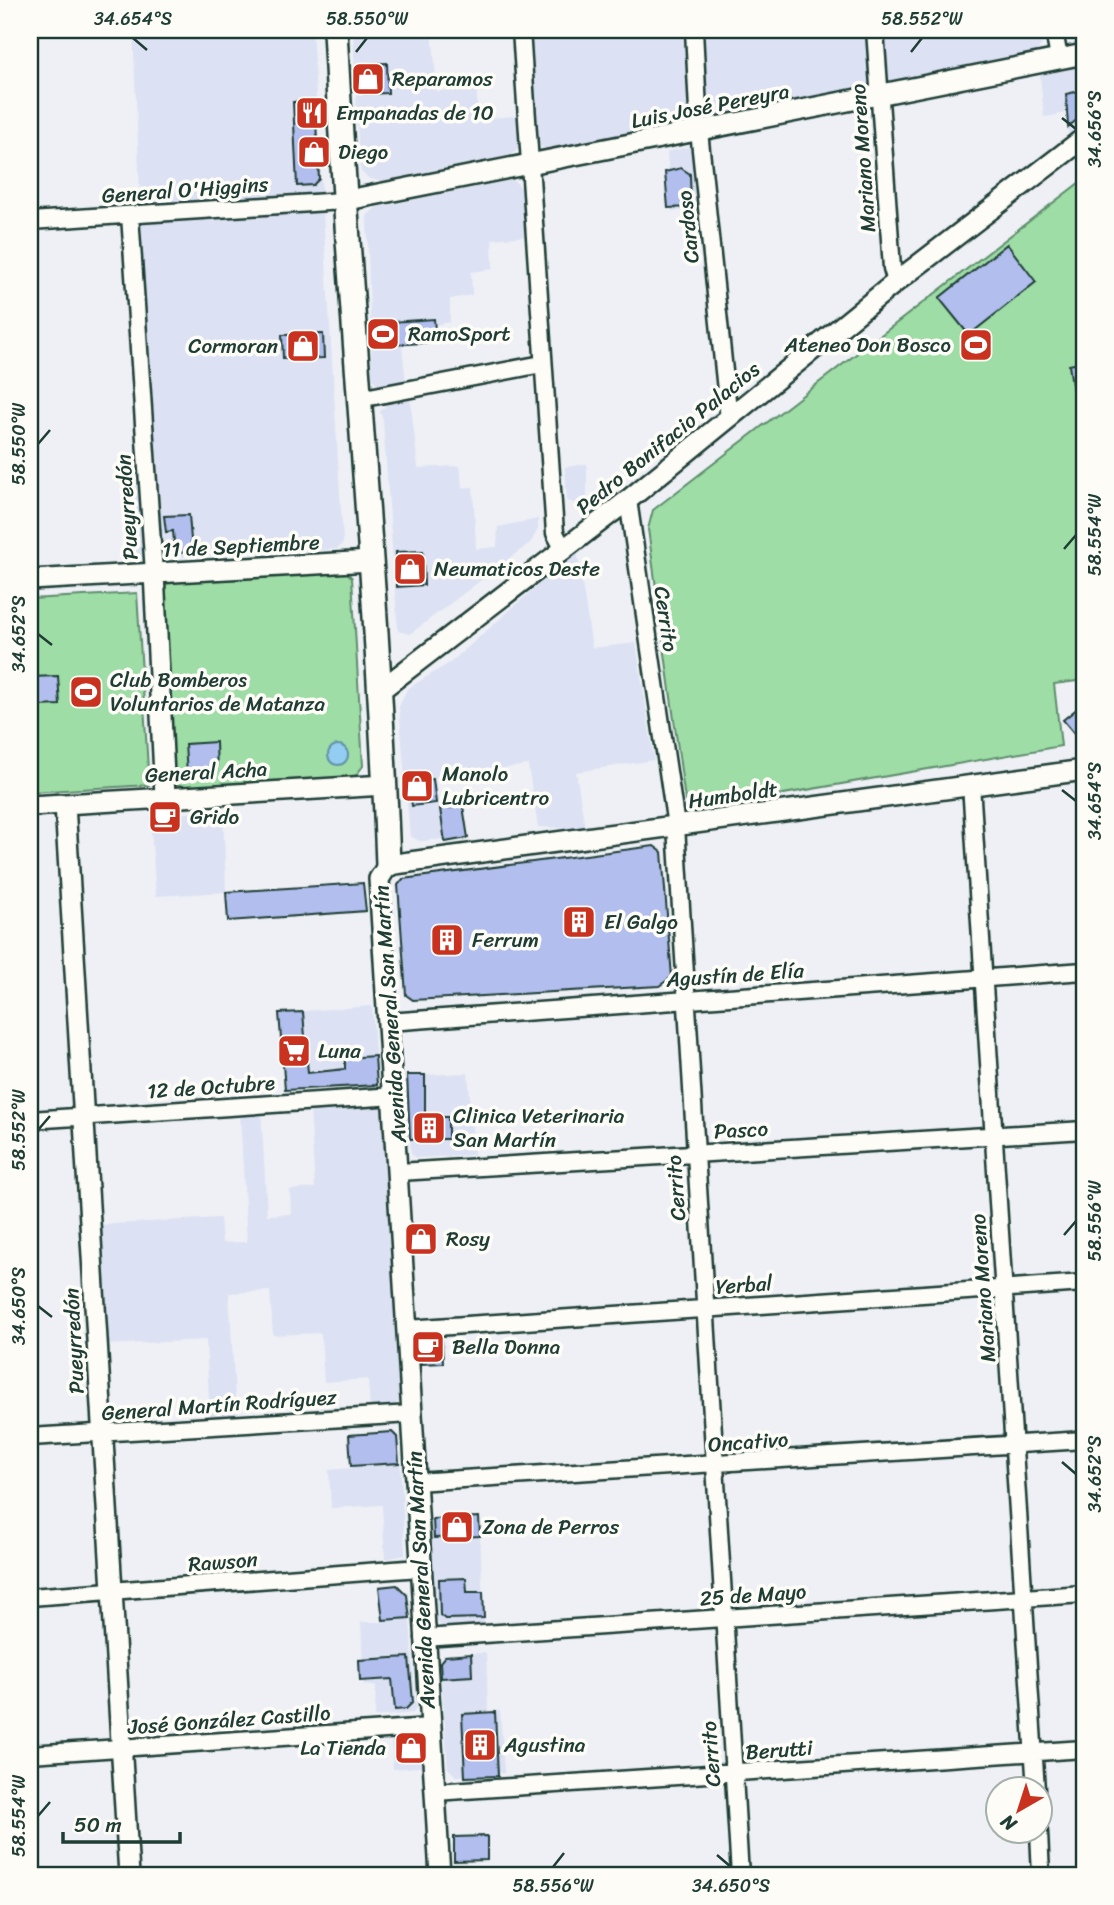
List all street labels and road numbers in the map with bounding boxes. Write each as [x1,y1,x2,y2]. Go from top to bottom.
street label: Luis José Pereyra [628,72,793,140]
street label: Mariano Moreno [839,82,887,233]
street label: General O'Higgins [100,165,270,215]
street label: Cardoso [665,189,711,265]
street label: Pedro Bonifacio Palacios [567,351,769,525]
street label: Pueyrredón [104,453,150,561]
street label: 11 de Septiembre [161,523,321,569]
street label: Cerrito [643,584,689,654]
street label: General Acha [144,750,269,794]
street label: Humboldt [686,770,780,820]
street label: Avenida General San Martín [362,884,418,1145]
street label: Agustín de Elía [664,951,805,999]
street label: 12 de Octubre [146,1064,276,1110]
street label: Pasco [713,1110,769,1150]
street label: Cerrito [655,1154,697,1222]
street label: Mariano Moreno [959,1212,1007,1363]
street label: Yerbal [714,1264,775,1306]
street label: Pueyrredón [52,1287,96,1395]
street label: General Martín Rodríguez [100,1378,339,1432]
street label: Oncativo [707,1420,789,1464]
street label: Avenida General San Martín [395,1450,447,1711]
street label: Rawson [187,1541,259,1583]
street label: 25 de Mayo [698,1572,808,1618]
street label: José González Castillo [125,1694,332,1746]
street label: Cerrito [690,1720,732,1788]
street label: Berutti [744,1729,815,1771]

